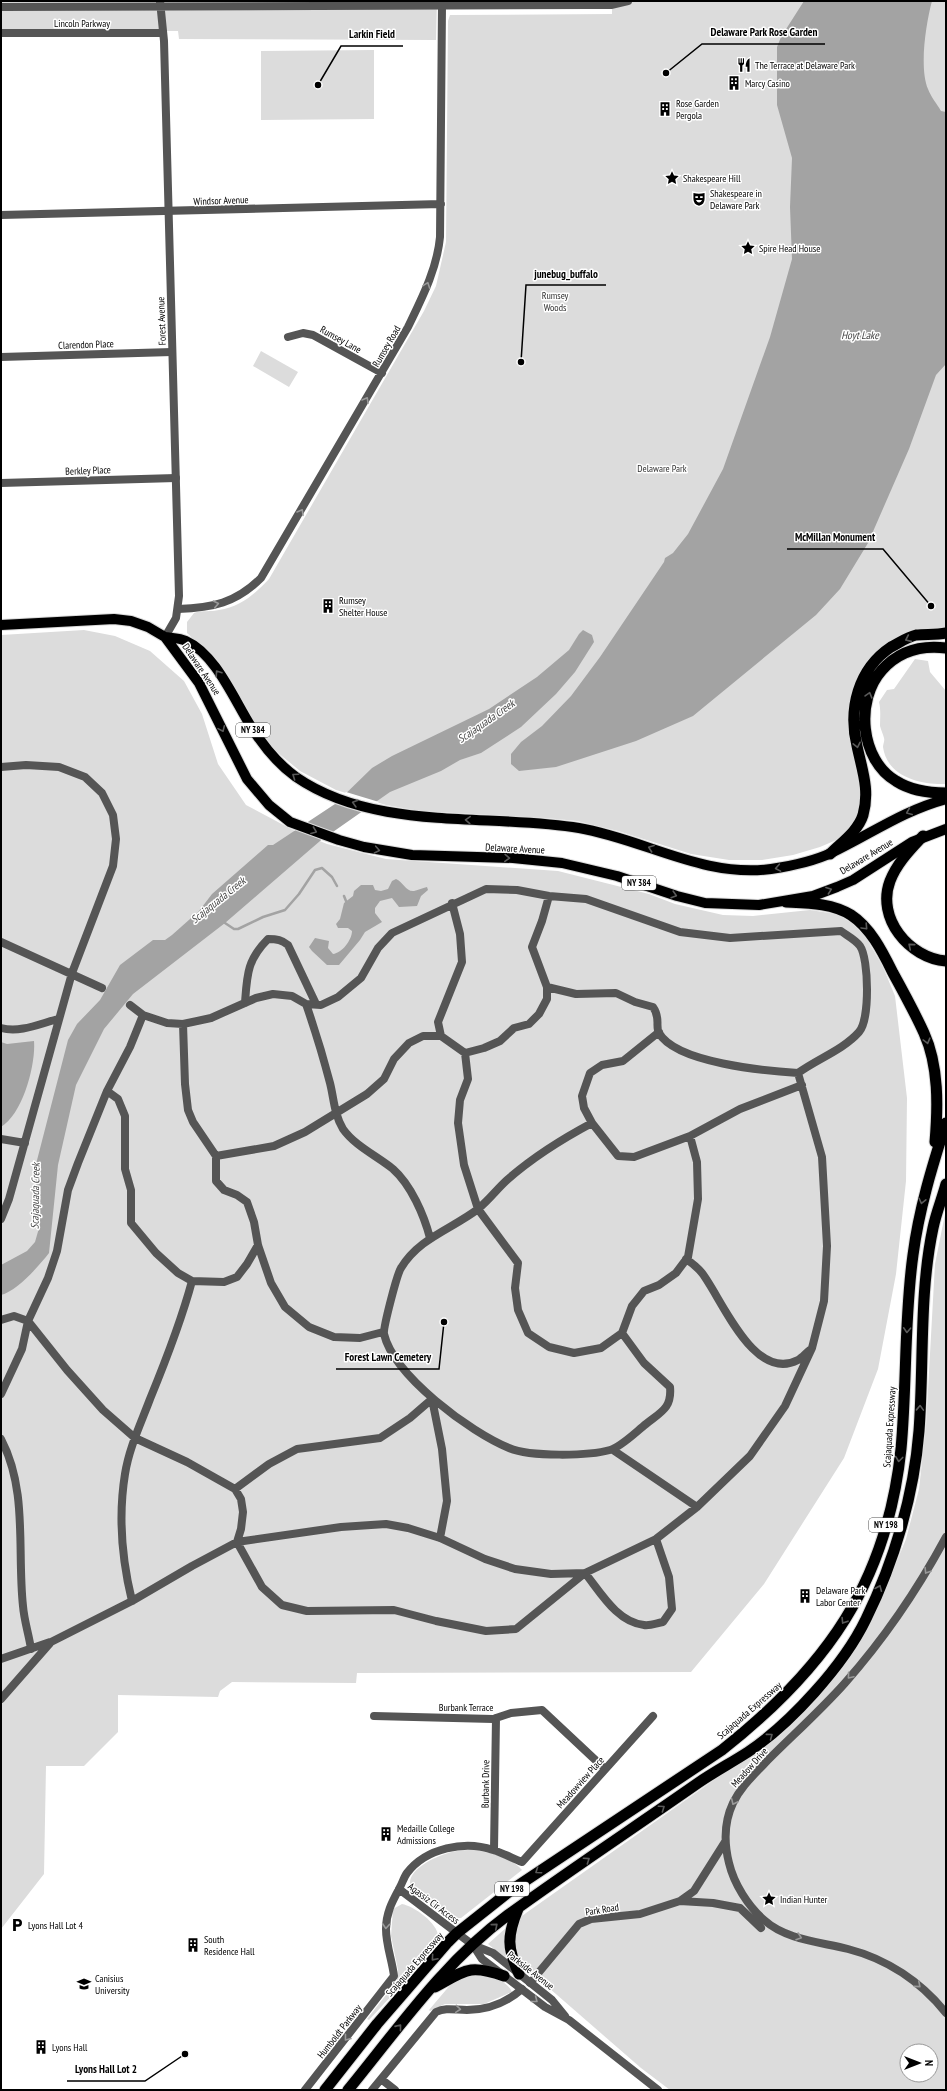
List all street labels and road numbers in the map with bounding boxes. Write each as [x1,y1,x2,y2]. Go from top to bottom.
street label: Lincoln Parkway [54,17,110,30]
street label: Windsor Avenue [193,193,249,208]
street label: Forest Avenue [154,296,169,345]
street label: Rumsey Lane [318,323,364,356]
street label: Rumsey Road [369,323,403,369]
street label: Clarendon Place [58,337,114,352]
street label: Berkley Place [65,463,111,478]
street label: Delaware Avenue [180,641,224,698]
road number: NY 384 [236,723,270,737]
street label: Delaware Avenue [837,836,895,877]
street label: Delaware Avenue [485,840,545,857]
road number: NY 384 [622,876,656,890]
street label: Scajaquada Expressway [880,1386,899,1468]
road number: NY 198 [869,1518,903,1532]
street label: Scajaquada Expressway [714,1679,784,1742]
street label: Burbank Terrace [439,1701,493,1714]
street label: Meadow Drive [728,1745,771,1790]
street label: Meadowview Place [554,1754,607,1811]
street label: Burbank Drive [479,1760,492,1808]
street label: Agassiz Cir Access [405,1880,462,1927]
road number: NY 198 [495,1882,529,1896]
street label: Park Road [584,1900,620,1919]
street label: Scajaquada Expressway [383,1929,446,1999]
street label: Parkside Avenue [505,1948,557,1993]
street label: Humboldt Parkway [314,2002,365,2061]

